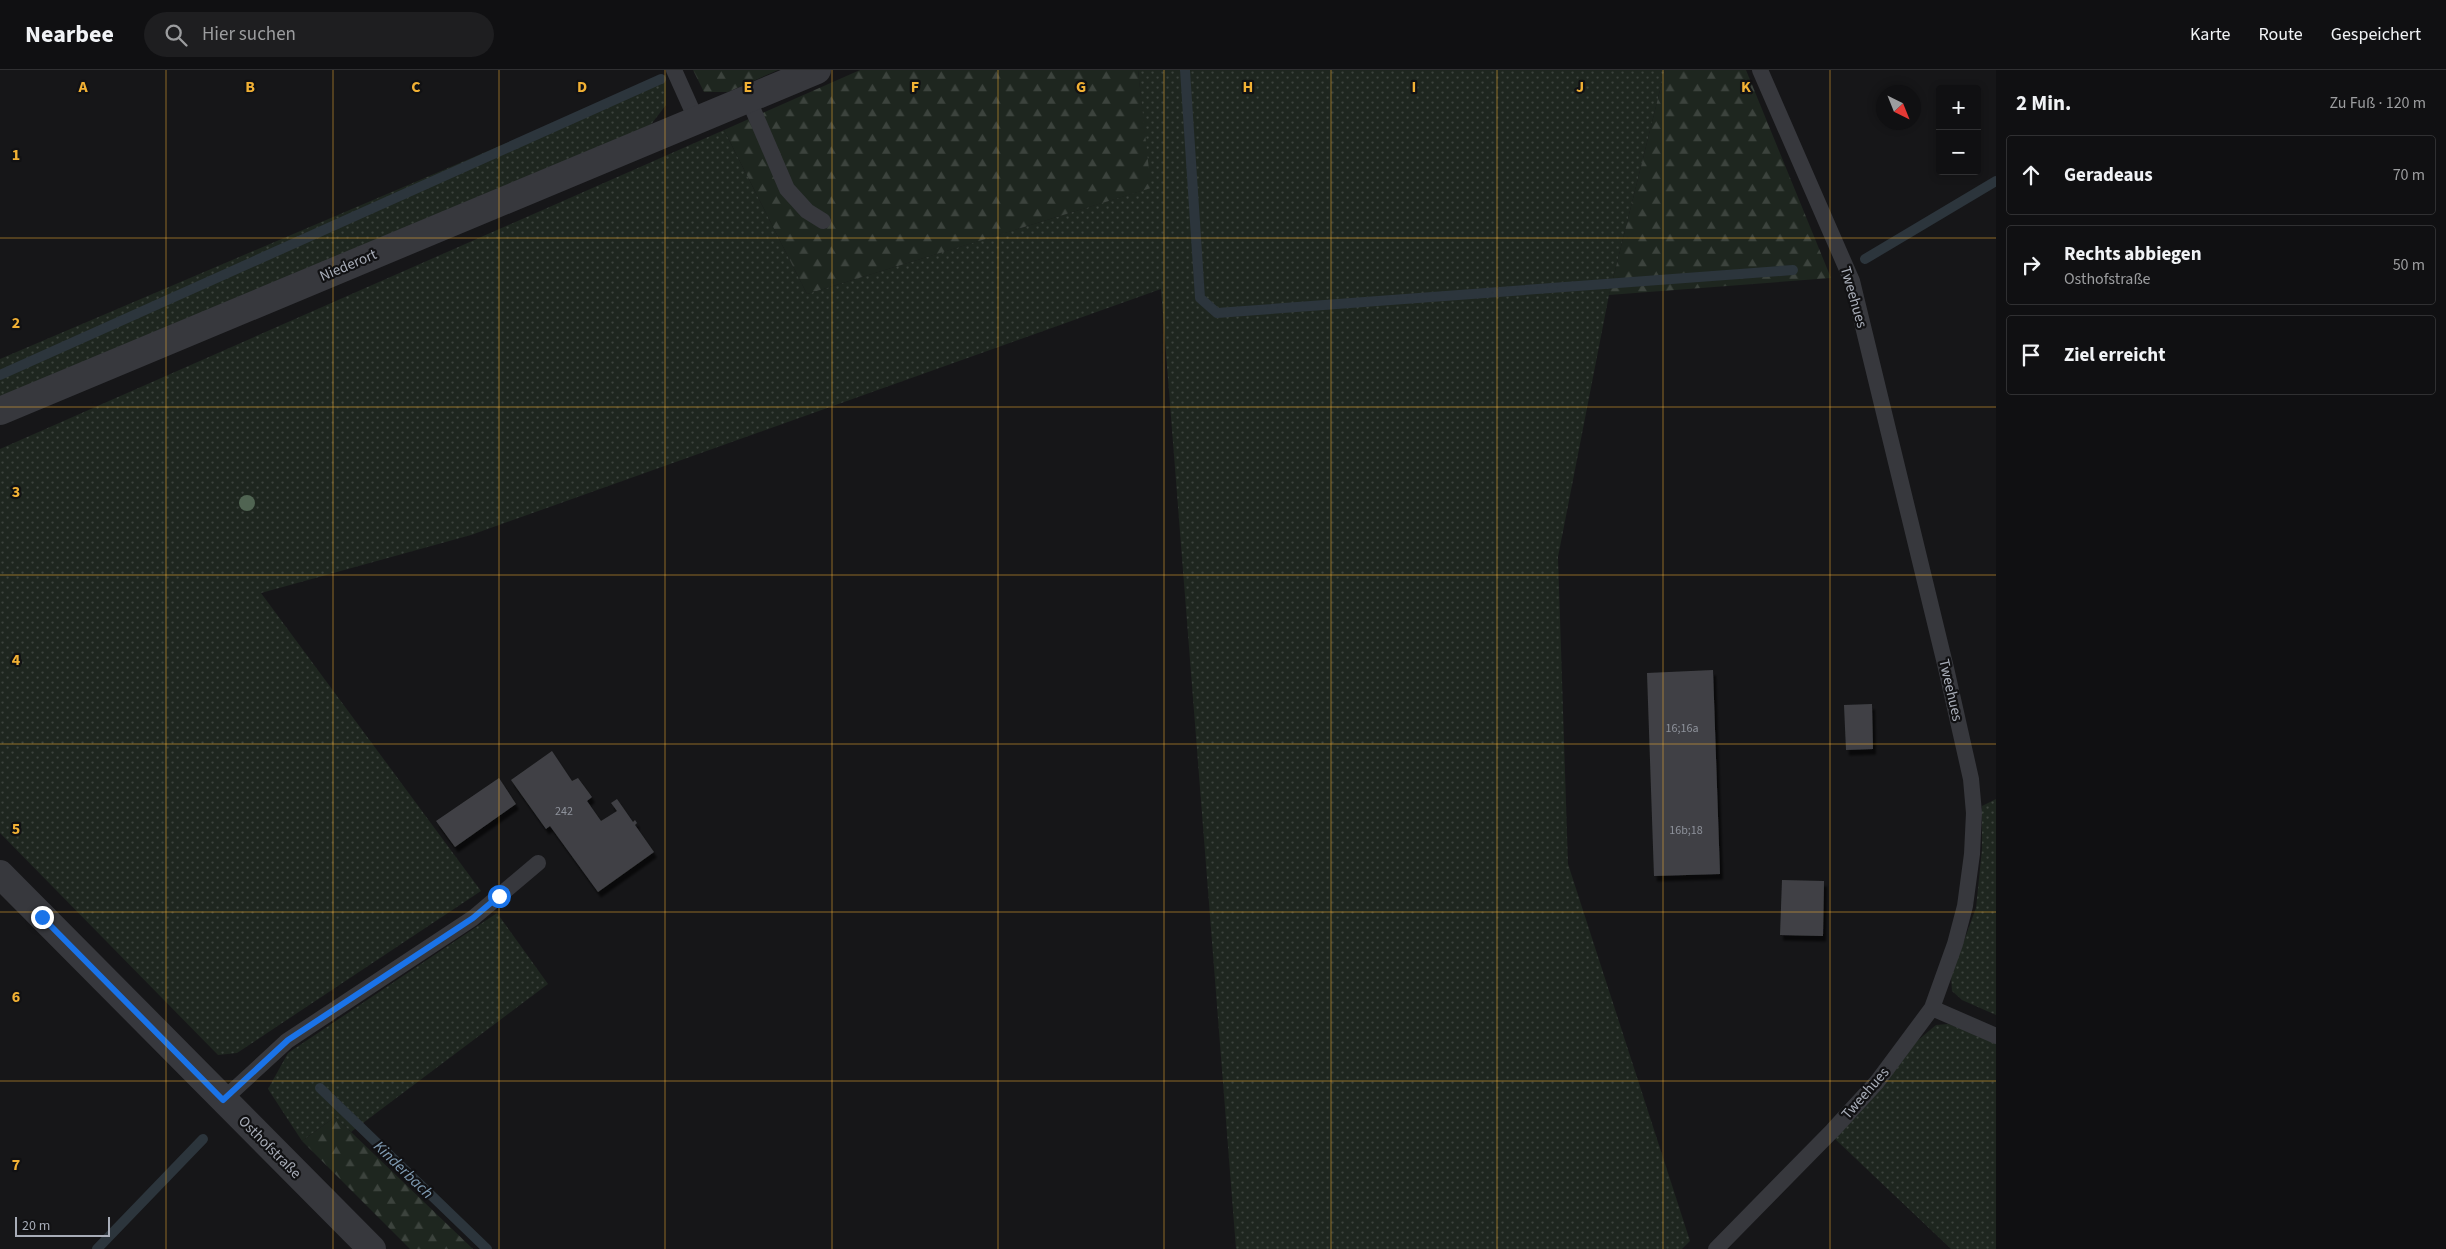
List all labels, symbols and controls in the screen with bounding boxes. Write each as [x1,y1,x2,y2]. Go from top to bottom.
search box [144,12,494,57]
text: Nearbee [25,17,114,52]
icon: search [162,21,190,49]
text: Hier suchen [202,21,296,48]
text: Karte [2190,22,2230,47]
text: Route [2258,22,2303,47]
text: Gespeichert [2331,22,2421,47]
text: A [77,76,88,98]
text: B [245,76,255,98]
text: C [411,76,421,98]
text: D [577,76,587,98]
text: E [744,76,752,98]
text: F [911,76,919,98]
text: G [1076,76,1086,98]
text: H [1243,76,1253,98]
text: I [1412,76,1416,98]
text: J [1576,76,1584,98]
text: K [1741,76,1751,98]
north arrow [1876,85,1921,130]
map controls [1936,85,1981,175]
button: + [1936,85,1981,130]
text: 2 Min. [2016,88,2071,118]
text: Zu Fuß · 120 m [2330,92,2426,114]
button: − [1936,130,1981,175]
text: 1 [12,144,20,166]
icon: ahead [2017,161,2045,189]
text: Geradeaus [2064,162,2153,189]
text: 70 m [2393,164,2425,186]
text: Rechts abbiegen [2064,241,2202,268]
street label: Niederort [316,244,380,287]
icon: right [2017,251,2045,279]
text: 50 m [2393,254,2425,276]
street label: Tweehues [1835,264,1872,330]
text: Osthofstraße [2064,268,2151,290]
text: 2 [12,312,20,334]
icon: arrive [2017,341,2045,369]
text: Ziel erreicht [2064,342,2165,369]
text: 3 [12,481,20,503]
text: 4 [12,649,21,671]
street label: Tweehues [1933,657,1968,723]
house number: 16;16a [1666,720,1698,737]
house number: 242 [555,803,573,820]
text: 5 [12,818,20,840]
house number: 16b;18 [1669,822,1703,839]
route start [488,885,511,908]
route end [31,906,54,929]
text: 6 [12,986,20,1008]
street label: Tweehues [1837,1063,1894,1124]
street label: Osthofstraße [234,1111,306,1183]
water label: Kinderbach [369,1136,438,1204]
text: 7 [12,1154,20,1176]
scale bar [15,1214,110,1237]
text: 20 m [22,1216,50,1236]

